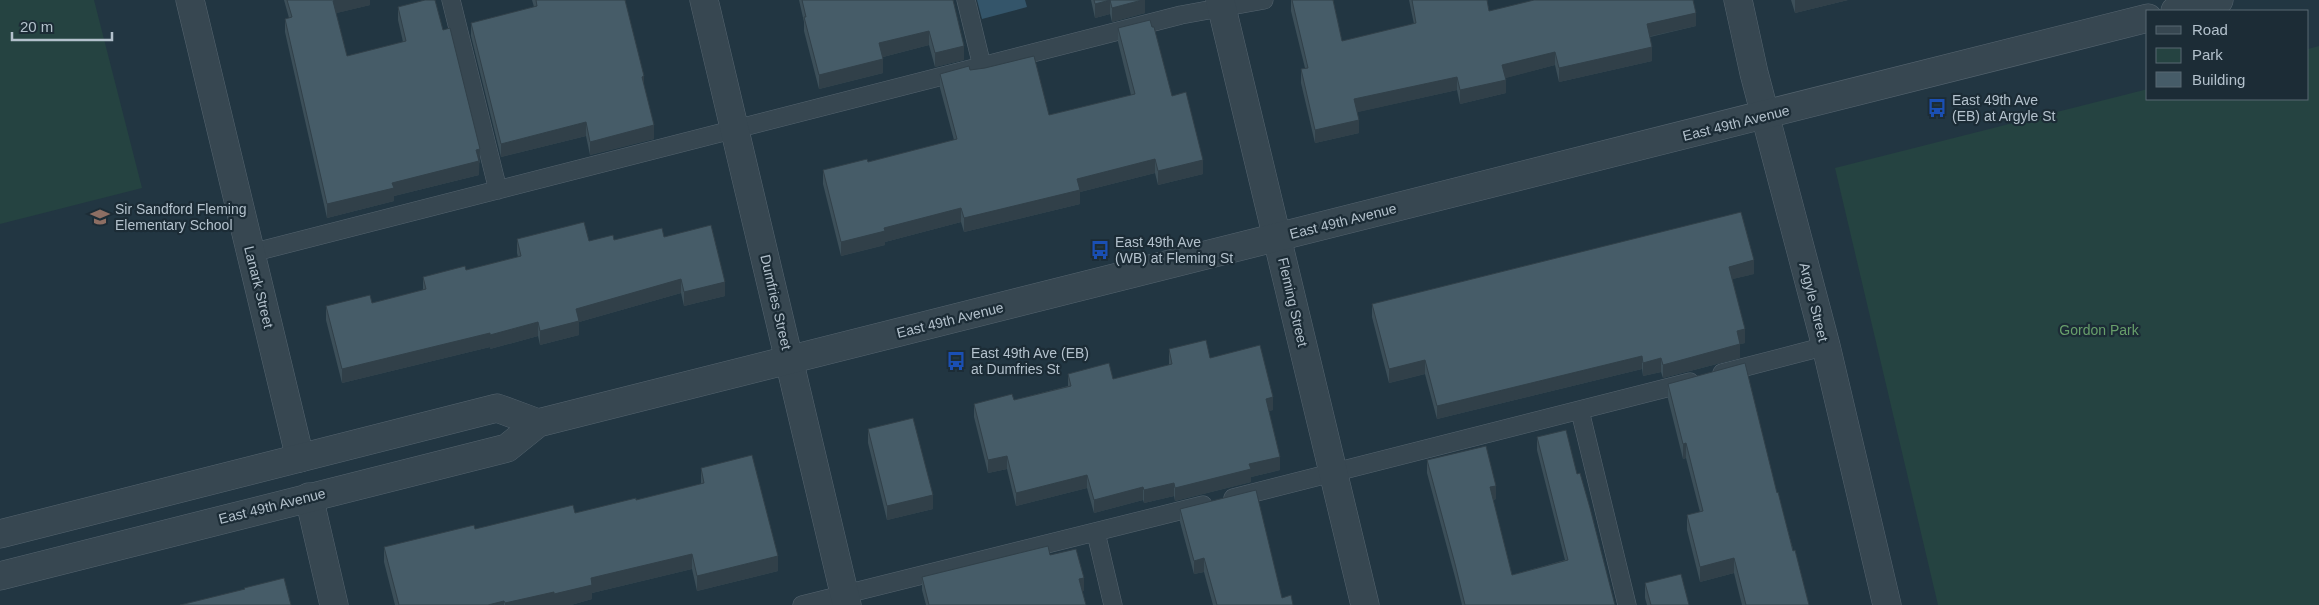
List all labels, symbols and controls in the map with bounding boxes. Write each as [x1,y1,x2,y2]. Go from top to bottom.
scale bar [12,10,112,42]
legend [2146,10,2309,100]
text: 20 m [20,18,53,35]
text: Road [2192,21,2228,38]
text: Park [2192,46,2223,63]
text: Building [2192,71,2245,88]
place label: East 49th Ave (EB) at Argyle St [1952,92,2056,124]
bus stop icon: East 49th Ave (EB) at Argyle St [1926,97,1948,119]
street label: East 49th Avenue [1681,102,1791,144]
street label: East 49th Avenue [1288,200,1398,242]
place label: Sir Sandford Fleming Elementary School [115,201,247,233]
school or university icon: Sir Sandford Fleming Elementary School [89,206,111,228]
place label: East 49th Ave (WB) at Fleming St [1115,234,1233,266]
bus stop icon: East 49th Ave (WB) at Fleming St [1089,239,1111,261]
street label: Lanark Street [241,244,277,330]
street label: Dumfries Street [757,253,795,351]
street label: Fleming Street [1275,256,1311,348]
street label: Argyle Street [1796,261,1832,343]
street label: East 49th Avenue [895,299,1005,341]
park label: Gordon Park [2059,322,2140,338]
place label: East 49th Ave (EB) at Dumfries St [971,345,1089,377]
bus stop icon: East 49th Ave (EB) at Dumfries St [945,350,967,372]
street label: East 49th Avenue [217,485,327,527]

